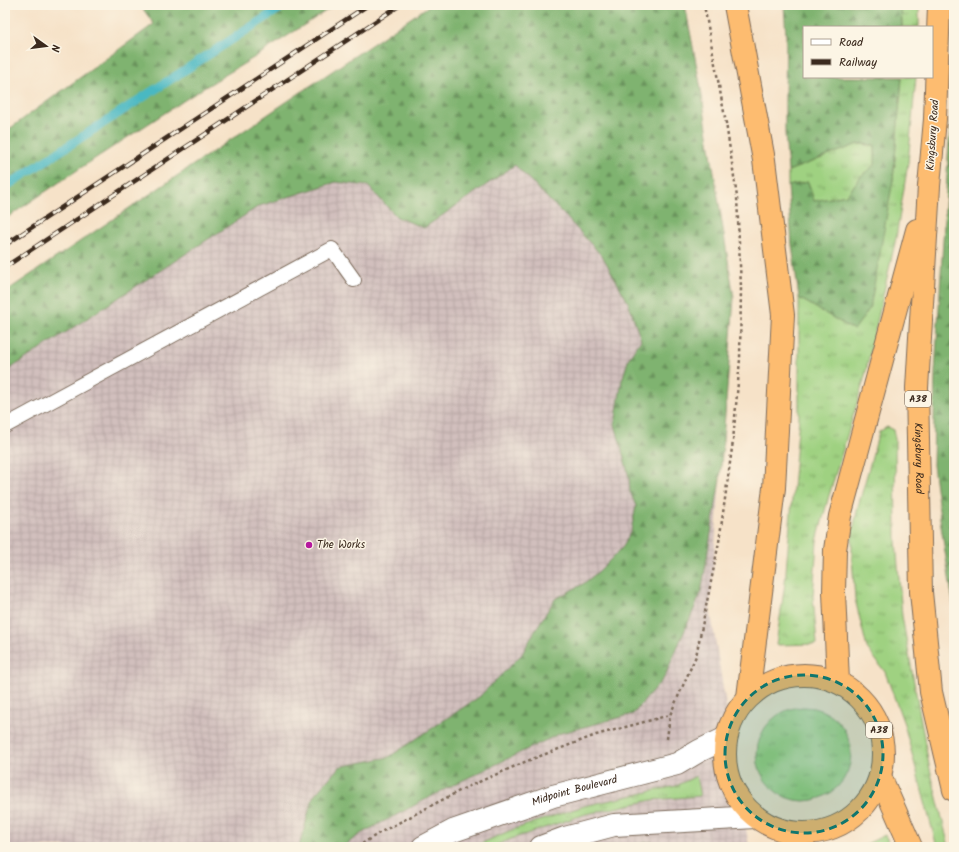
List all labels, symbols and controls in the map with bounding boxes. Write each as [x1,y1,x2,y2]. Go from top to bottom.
north arrow [26,26,66,66]
legend [803,26,933,78]
text: Road [839,33,864,52]
text: N [45,43,64,54]
text: Railway [839,53,877,72]
street label: Kingsbury Road [922,98,944,171]
road number: A38 [905,391,931,407]
street label: Kingsbury Road [909,422,928,495]
place label: The Works [317,536,366,554]
marker: The Works [304,540,314,550]
road number: A38 [866,722,892,738]
street label: Midpoint Boulevard [529,771,620,812]

